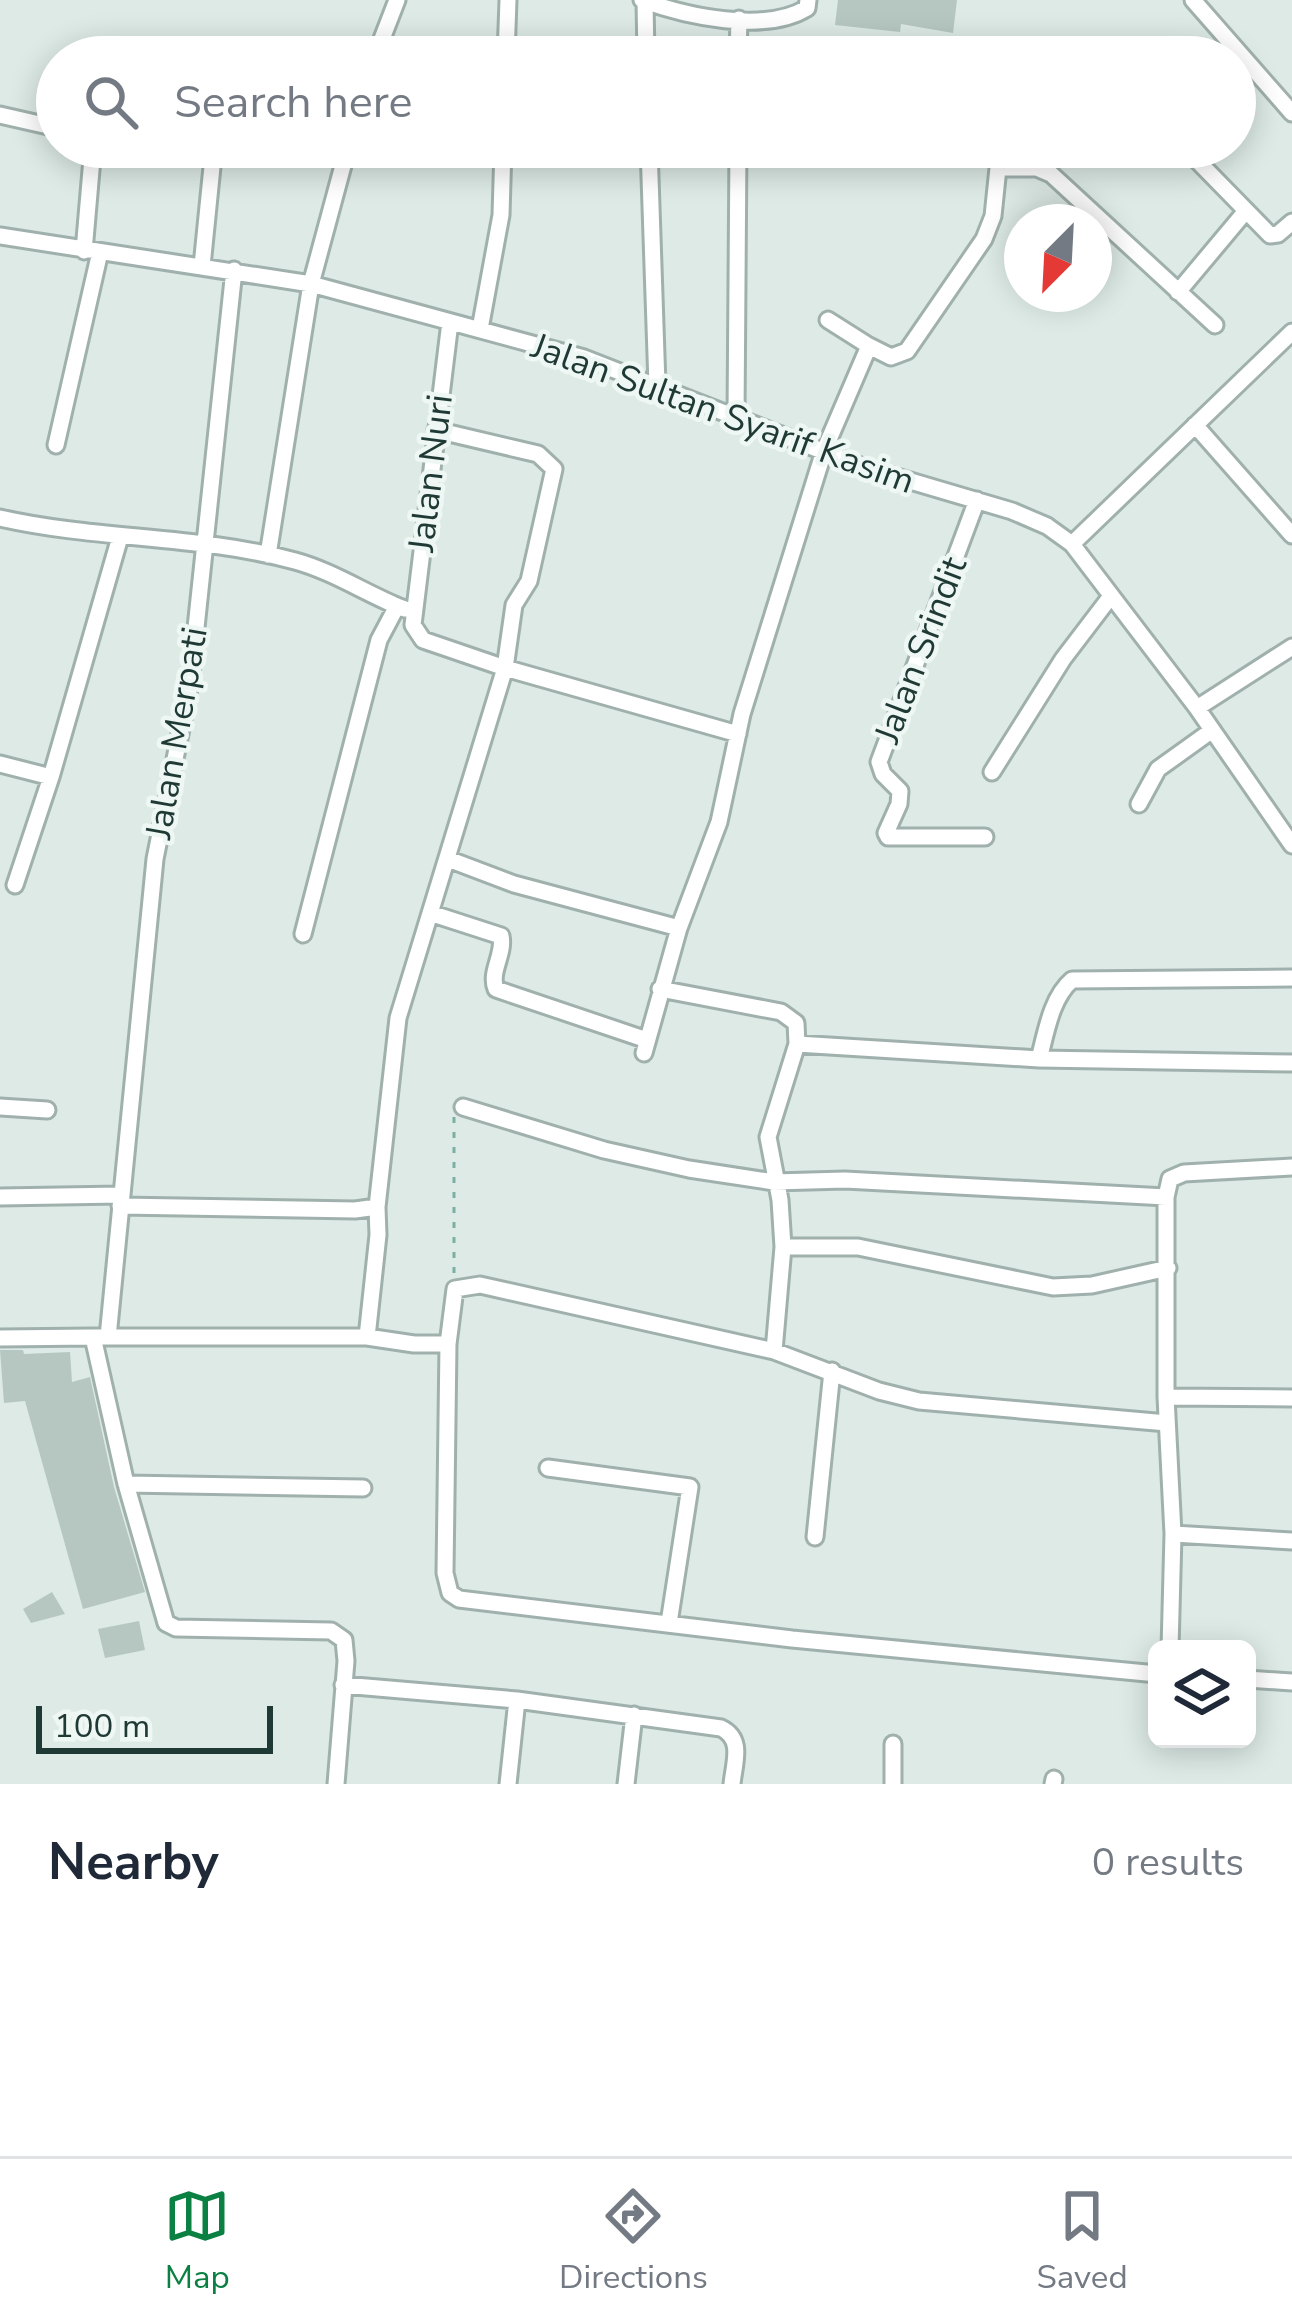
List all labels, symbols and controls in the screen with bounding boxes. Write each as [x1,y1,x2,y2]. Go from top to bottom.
search box [36,36,1256,168]
icon: search [78,69,144,135]
text: Search here [174,72,413,133]
north arrow [1004,204,1112,312]
street label: Jalan Sultan Syarif Kasim [524,322,921,506]
street label: Jalan Nuri [397,391,465,556]
street label: Jalan Srindit [863,549,979,751]
street label: Jalan Merpati [134,623,220,844]
map controls [1148,1640,1256,1748]
button: layers [1148,1640,1256,1748]
scale bar [36,1700,273,1753]
text: 100 m [54,1704,150,1749]
text: Nearby [48,1827,219,1897]
text: 0 results [1092,1836,1244,1889]
tab: Map [164,2183,230,2300]
tab: Directions [559,2183,708,2300]
tab: Saved [1036,2183,1128,2300]

